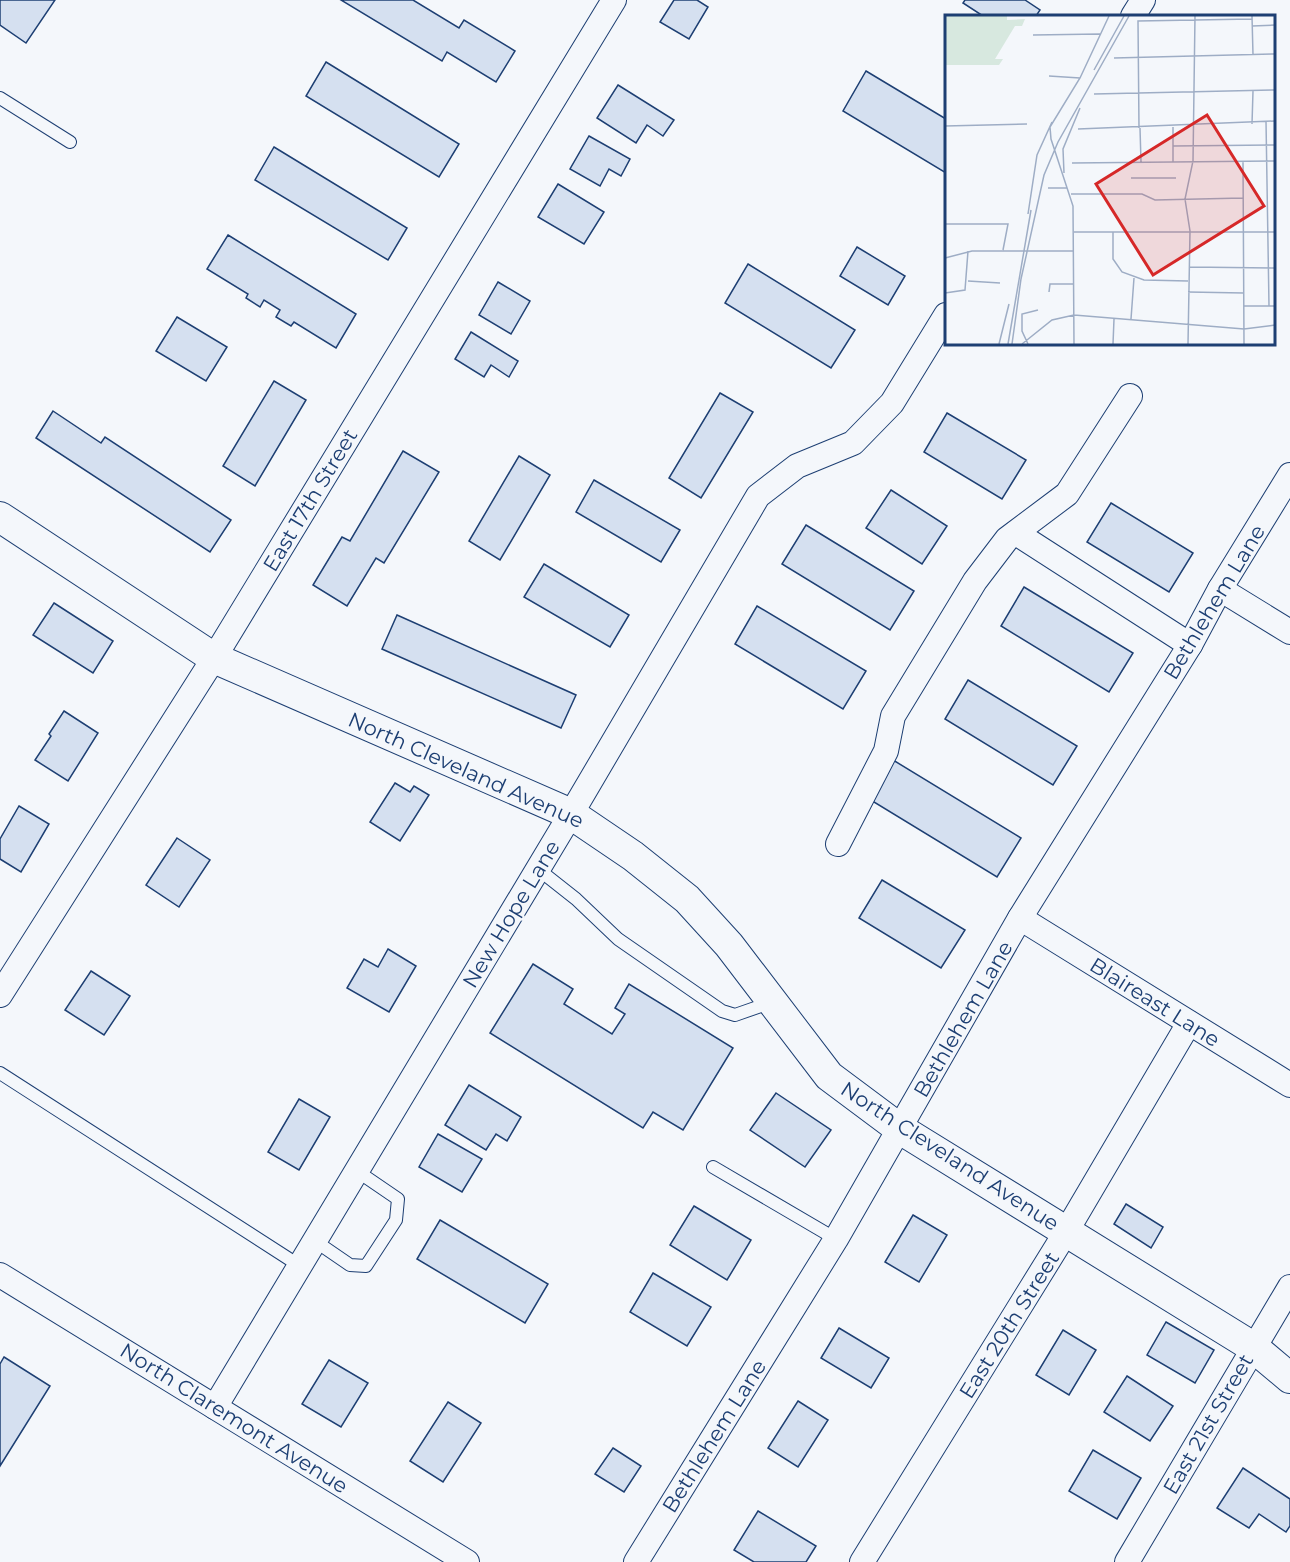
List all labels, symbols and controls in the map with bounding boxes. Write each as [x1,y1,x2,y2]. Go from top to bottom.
inset map [945,15,1275,345]
street label: East 17th Street [258,424,362,576]
street label: Bethlehem Lane [1158,520,1270,684]
street label: North Cleveland Avenue [344,707,588,833]
street label: New Hope Lane [457,836,565,992]
street label: Bethlehem Lane [908,937,1018,1101]
street label: Blaireast Lane [1085,952,1225,1052]
street label: North Cleveland Avenue [836,1076,1064,1236]
street label: East 20th Street [954,1247,1064,1403]
street label: North Claremont Avenue [115,1337,353,1499]
street label: East 21st Street [1158,1349,1258,1499]
street label: Bethlehem Lane [657,1355,771,1517]

